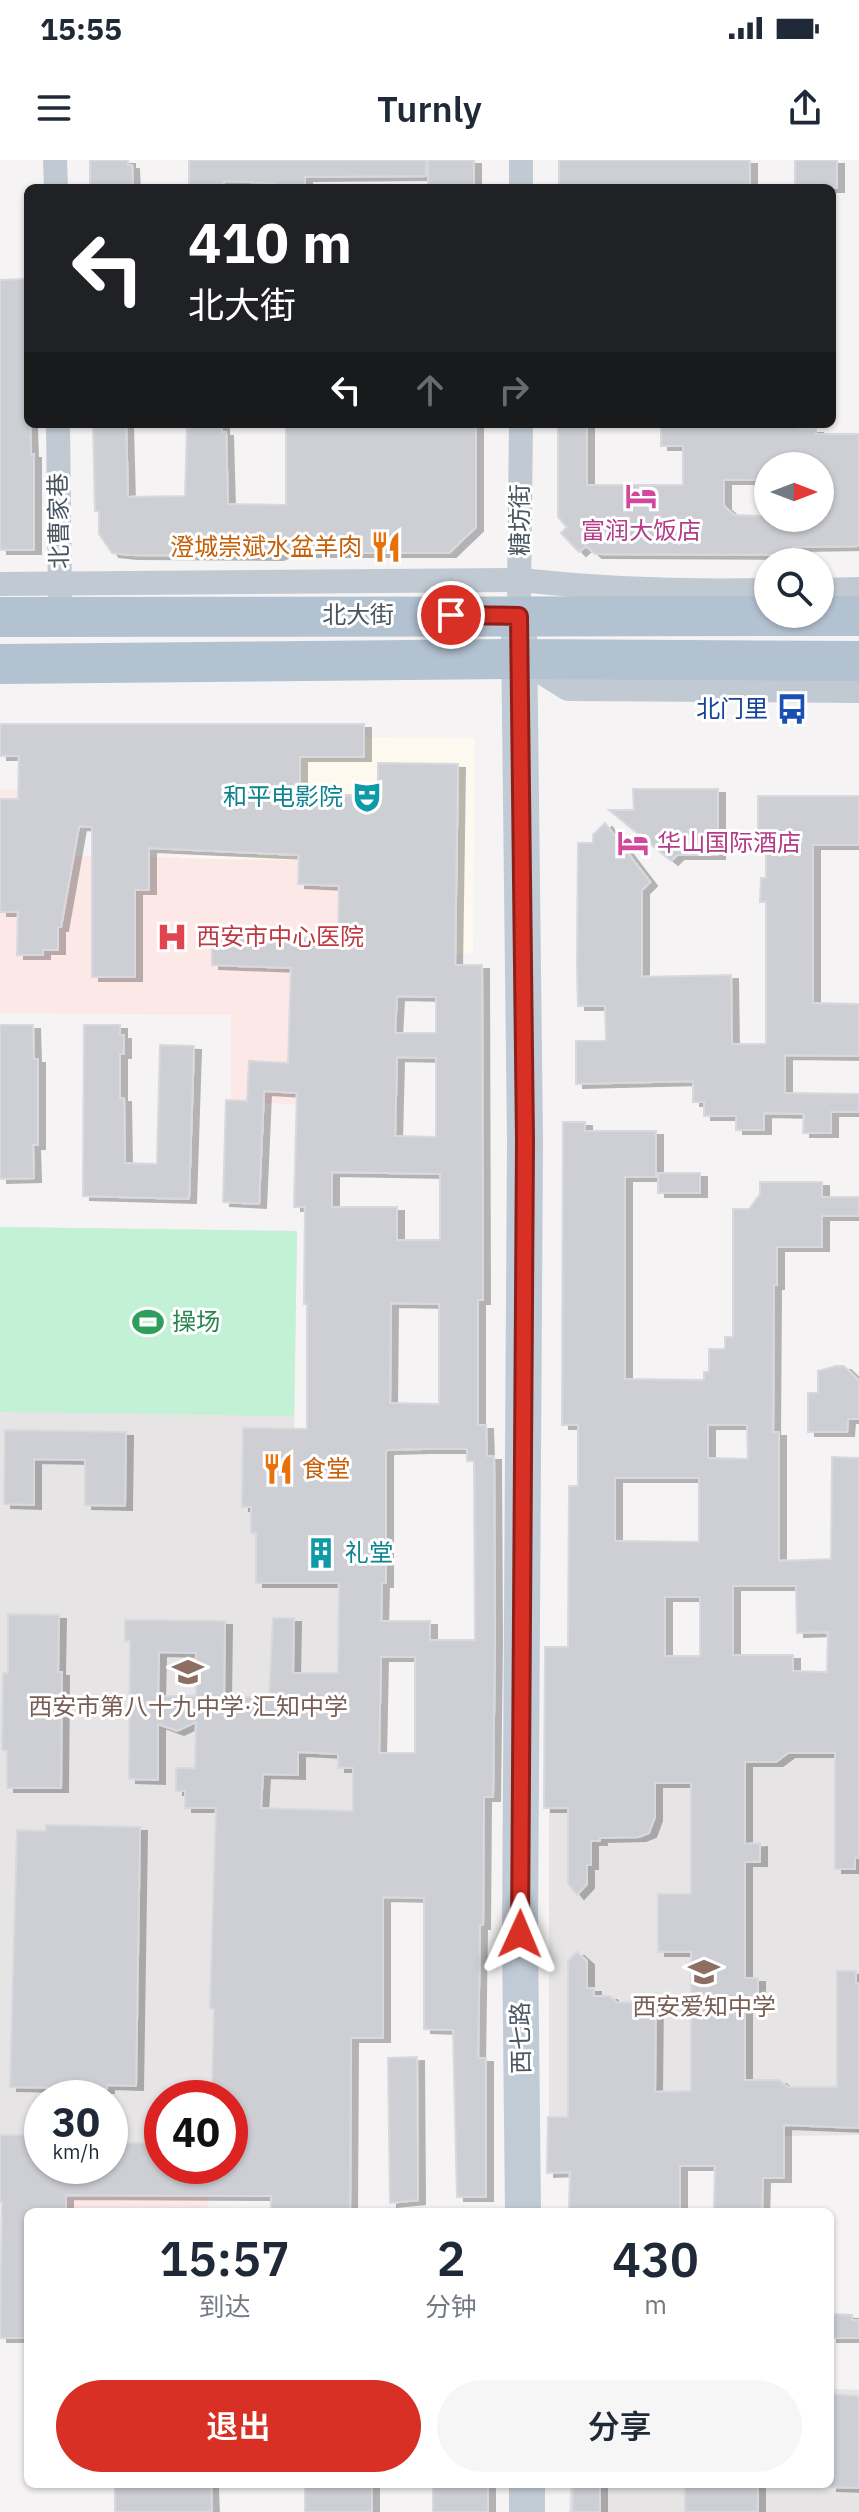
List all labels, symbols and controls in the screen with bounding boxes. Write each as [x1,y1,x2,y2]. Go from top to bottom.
text: 15:55 [40,9,122,48]
text: Turnly [377,85,482,132]
icon: menu [32,86,76,130]
icon: share [783,86,827,130]
text: 410 m [188,206,352,278]
icon: left [56,216,160,320]
text: 北大街 [188,281,296,328]
icon: left [324,368,368,412]
icon: ahead [408,368,452,412]
icon: right [492,368,536,412]
north arrow [754,452,834,532]
map controls [754,452,834,628]
street label: 北曹家巷 [41,473,75,569]
hotel icon: 富润大饭店 [624,479,658,513]
street label: 糖坊街 [503,484,535,556]
place label: 富润大饭店 [581,514,701,546]
place label: 澄城崇斌水盆羊肉 [170,530,362,562]
restaurant icon: 澄城崇斌水盆羊肉 [369,530,403,564]
button: search [754,548,834,628]
pin [417,581,485,649]
icon: arrive [429,593,473,637]
street label: 北大街 [322,598,394,630]
place label: 北门里 [696,692,768,724]
bus stop icon: 北门里 [775,692,809,726]
place label: 和平电影院 [223,780,343,812]
theatre icon: 和平电影院 [350,780,384,814]
hotel icon: 华山国际酒店 [616,826,650,860]
place label: 华山国际酒店 [657,826,801,858]
hospital icon: 西安市中心医院 [155,920,189,954]
place label: 西安市中心医院 [196,920,364,952]
sports icon: 操场 [131,1305,165,1339]
place label: 操场 [172,1305,220,1337]
restaurant icon: 食堂 [261,1452,295,1486]
place label: 食堂 [302,1452,350,1484]
building icon: 礼堂 [304,1536,338,1570]
place label: 礼堂 [345,1536,393,1568]
school or university icon: 西安市第八十九中学·汇知中学 [171,1655,205,1689]
place label: 西安市第八十九中学·汇知中学 [28,1690,348,1722]
position arrow [478,1892,562,1976]
school or university icon: 西安爱知中学 [687,1955,721,1989]
place label: 西安爱知中学 [632,1990,776,2022]
street label: 西七路 [503,2002,537,2074]
speed limit sign: 40 [144,2080,248,2184]
text: 30 [52,2096,100,2148]
text: km/h [52,2138,100,2165]
text: 15:57 [159,2227,290,2289]
text: 2 [437,2227,465,2289]
text: 430 [612,2228,699,2290]
text: m [644,2287,667,2321]
text: 到达 [199,2289,251,2323]
text: 分钟 [425,2289,477,2323]
button: 退出 [56,2380,421,2472]
button: 分享 [437,2380,802,2472]

